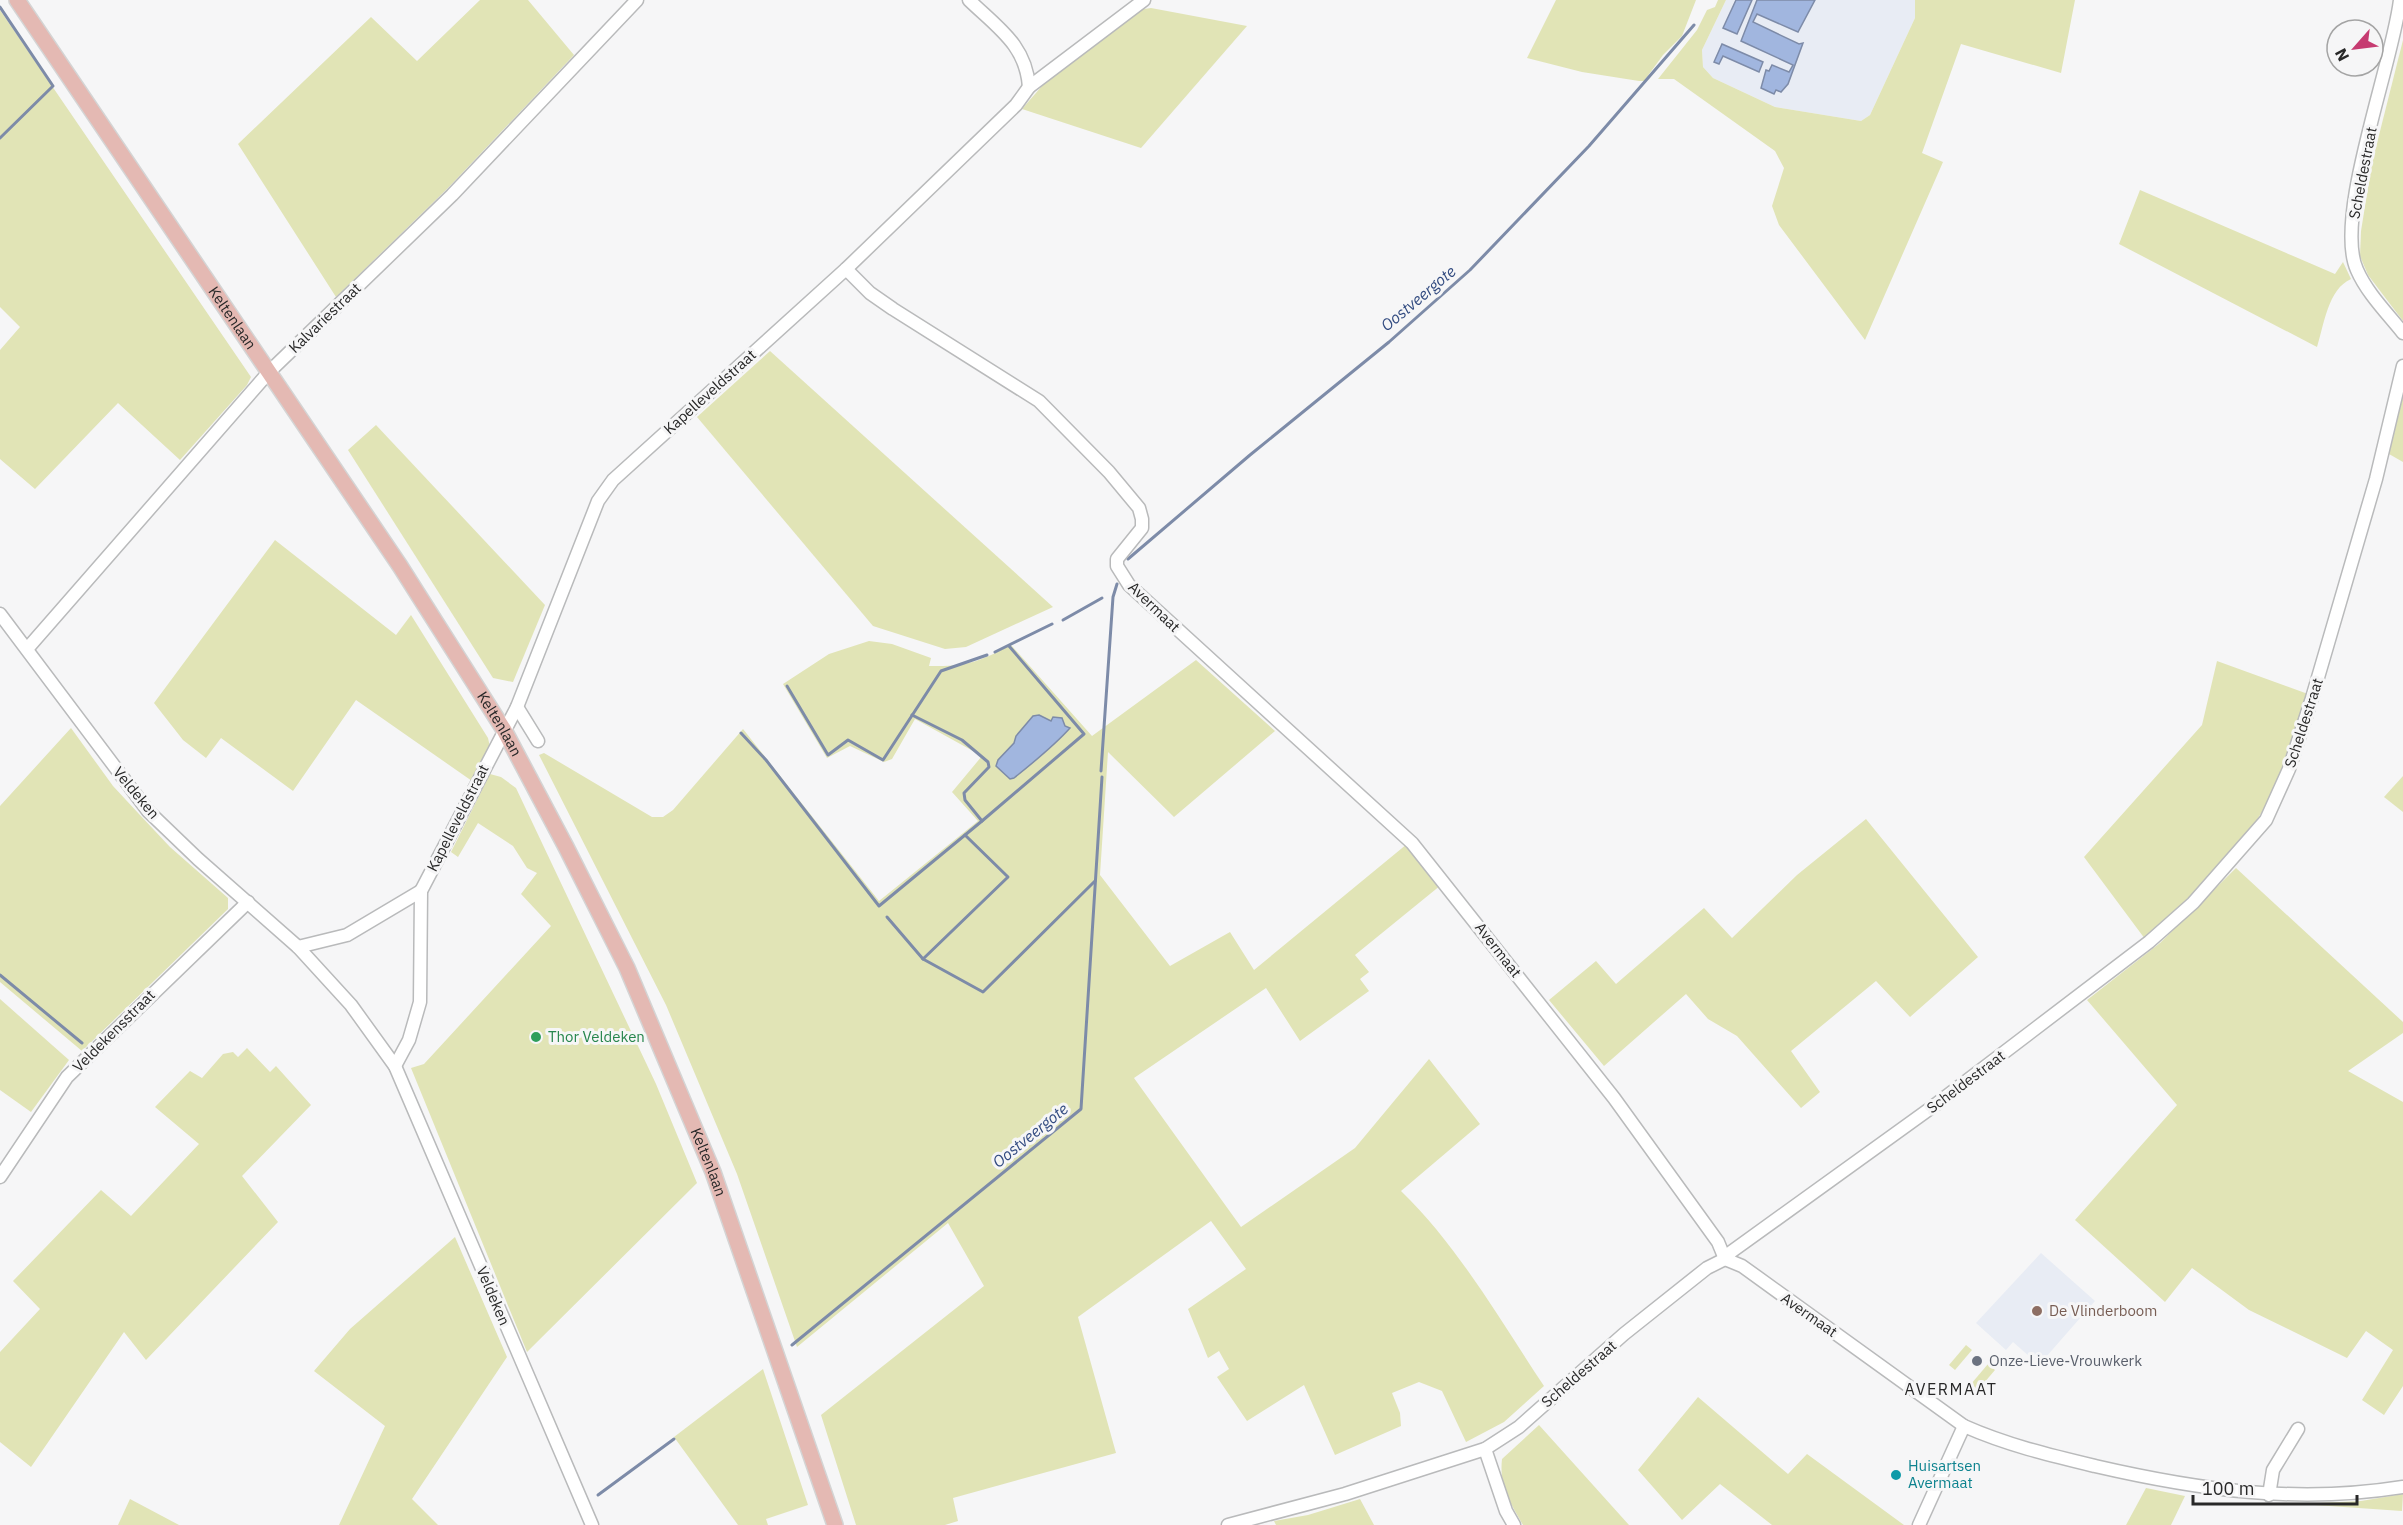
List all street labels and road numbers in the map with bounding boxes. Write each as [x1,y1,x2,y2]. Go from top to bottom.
street label: Scheldestraat [2344,125,2381,220]
street label: Kalvariestraat [285,278,365,357]
street label: Keltenlaan [205,283,261,353]
street label: Kapelleveldstraat [659,345,760,438]
street label: Avermaat [1124,577,1184,636]
street label: Scheldestraat [2280,676,2327,770]
street label: Keltenlaan [473,688,526,759]
street label: Kapelleveldstraat [422,761,493,875]
street label: Veldeken [109,763,164,823]
street label: Avermaat [1471,918,1526,981]
street label: Veldekensstraat [68,985,159,1076]
street label: Scheldestraat [1923,1046,2009,1117]
street label: Keltenlaan [686,1125,731,1199]
street label: Veldeken [473,1263,514,1328]
street label: Avermaat [1777,1288,1841,1341]
street label: Scheldestraat [1537,1336,1620,1411]

